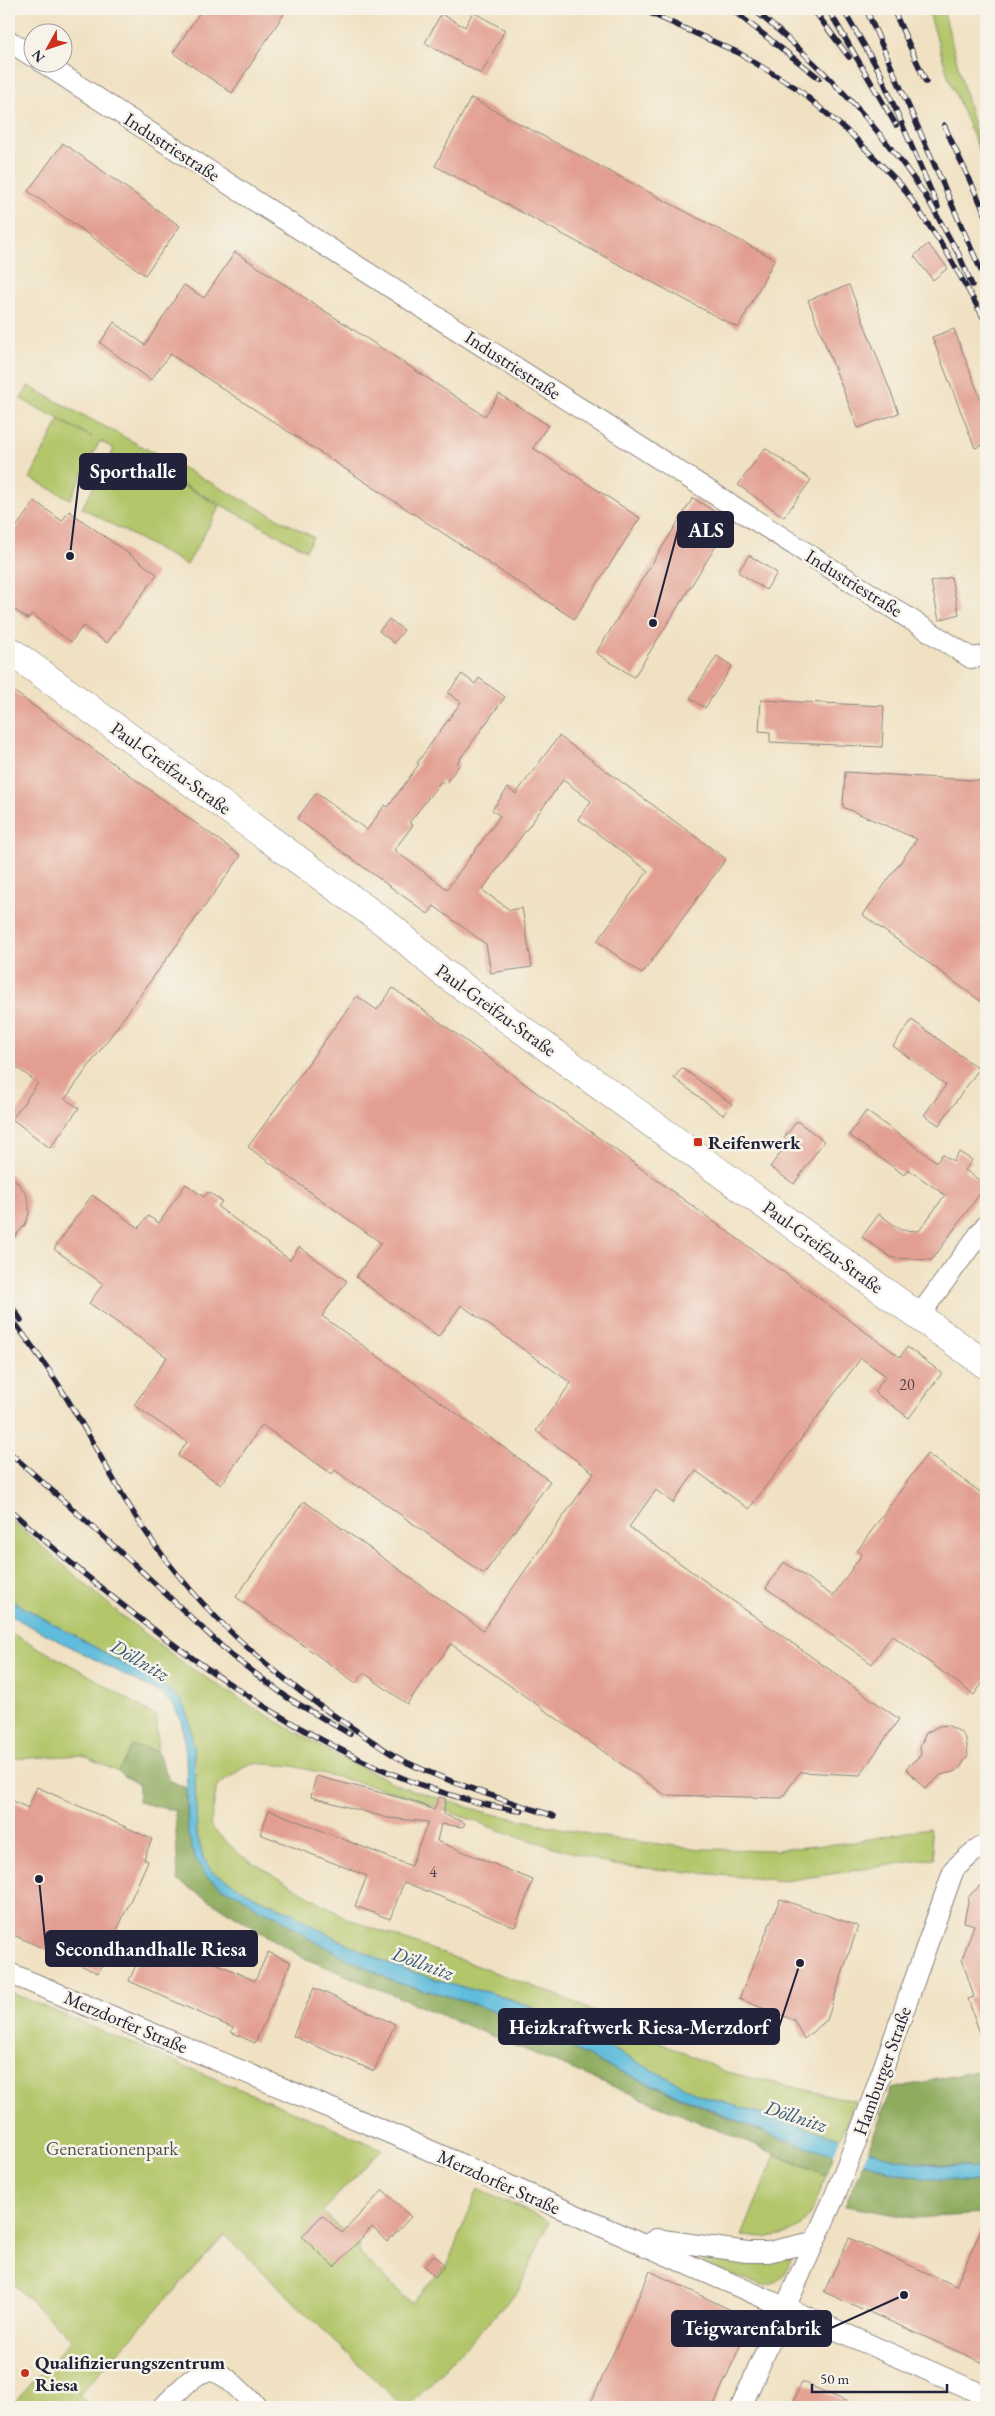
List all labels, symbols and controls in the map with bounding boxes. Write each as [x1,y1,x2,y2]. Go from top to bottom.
north arrow [22,22,72,72]
text: N [27,46,49,66]
street label: Industriestraße [119,107,225,187]
street label: Industriestraße [460,325,566,405]
callout: Sporthalle [80,454,186,489]
text: Sporthalle [90,458,176,484]
callout: ALS [678,512,733,547]
text: ALS [687,517,724,543]
street label: Industriestraße [801,543,907,623]
street label: Paul-Greifzu-Straße [106,716,236,820]
street label: Paul-Greifzu-Straße [431,958,561,1062]
place label: Reifenwerk [708,1130,801,1155]
marker: Reifenwerk [692,1136,704,1148]
street label: Paul-Greifzu-Straße [758,1195,888,1299]
house number: 20 [899,1374,915,1395]
water label: Döllnitz [105,1632,175,1688]
house number: 4 [429,1861,437,1882]
callout: Secondhandhalle Riesa [46,1931,257,1966]
text: Secondhandhalle Riesa [56,1936,247,1962]
water label: Döllnitz [388,1940,458,1986]
street label: Merzdorfer Straße [60,1985,192,2059]
street label: Hamburger Straße [847,2003,917,2139]
callout: Heizkraftwerk Riesa-Merzdorf [499,2009,779,2044]
text: Heizkraftwerk Riesa-Merzdorf [509,2014,772,2040]
water label: Döllnitz [761,2093,831,2138]
park label: Generationenpark [46,2136,179,2161]
street label: Merzdorfer Straße [434,2144,564,2220]
callout: Teigwarenfabrik [672,2311,831,2346]
text: Teigwarenfabrik [683,2315,822,2341]
place label: Qualifizierungszentrum Riesa [35,2350,226,2397]
scale bar [812,2361,948,2393]
marker: Qualifizierungszentrum Riesa [19,2367,31,2379]
text: 50 m [820,2369,849,2388]

